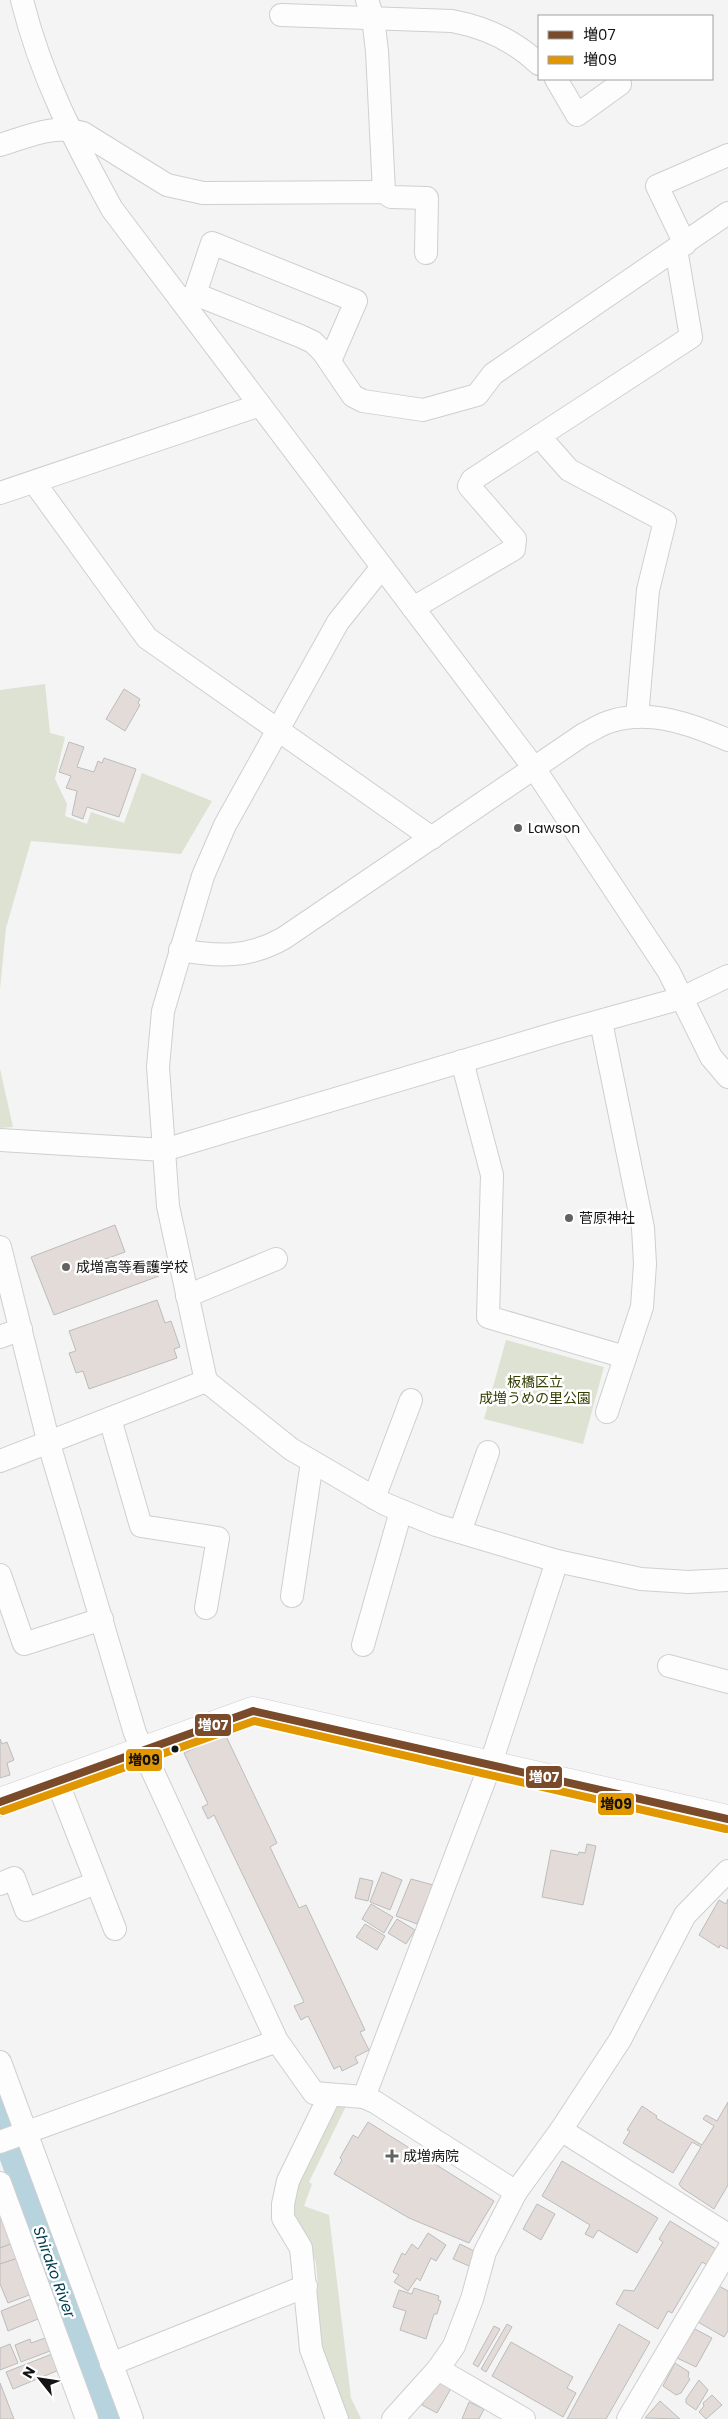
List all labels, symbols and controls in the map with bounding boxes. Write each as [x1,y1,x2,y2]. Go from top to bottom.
legend [538,15,713,80]
text: 増07 [583,24,616,45]
text: 増09 [583,49,617,70]
place label: Lawson [528,818,580,838]
marker: Lawson [512,822,524,834]
place label: 菅原神社 [579,1208,635,1228]
marker: 菅原神社 [563,1212,575,1224]
place label: 成増高等看護学校 [76,1257,188,1277]
marker: 成増高等看護学校 [60,1261,72,1273]
park label: 板橋区立 成増うめの里公園 [479,1372,591,1408]
line badge: 増07 [194,1713,232,1737]
text: 増07 [198,1715,229,1735]
unlabelled marker [170,1744,180,1754]
line badge: 増09 [125,1748,163,1772]
text: 増09 [128,1750,160,1770]
line badge: 増07 [525,1765,563,1789]
text: 増07 [529,1767,560,1787]
line badge: 増09 [597,1792,635,1816]
text: 増09 [600,1794,632,1814]
place label: 成増病院 [403,2146,459,2166]
marker: 成増病院 [385,2149,399,2163]
water label: Shirako River [28,2223,81,2321]
north arrow [15,2354,65,2404]
text: N [17,2363,40,2382]

